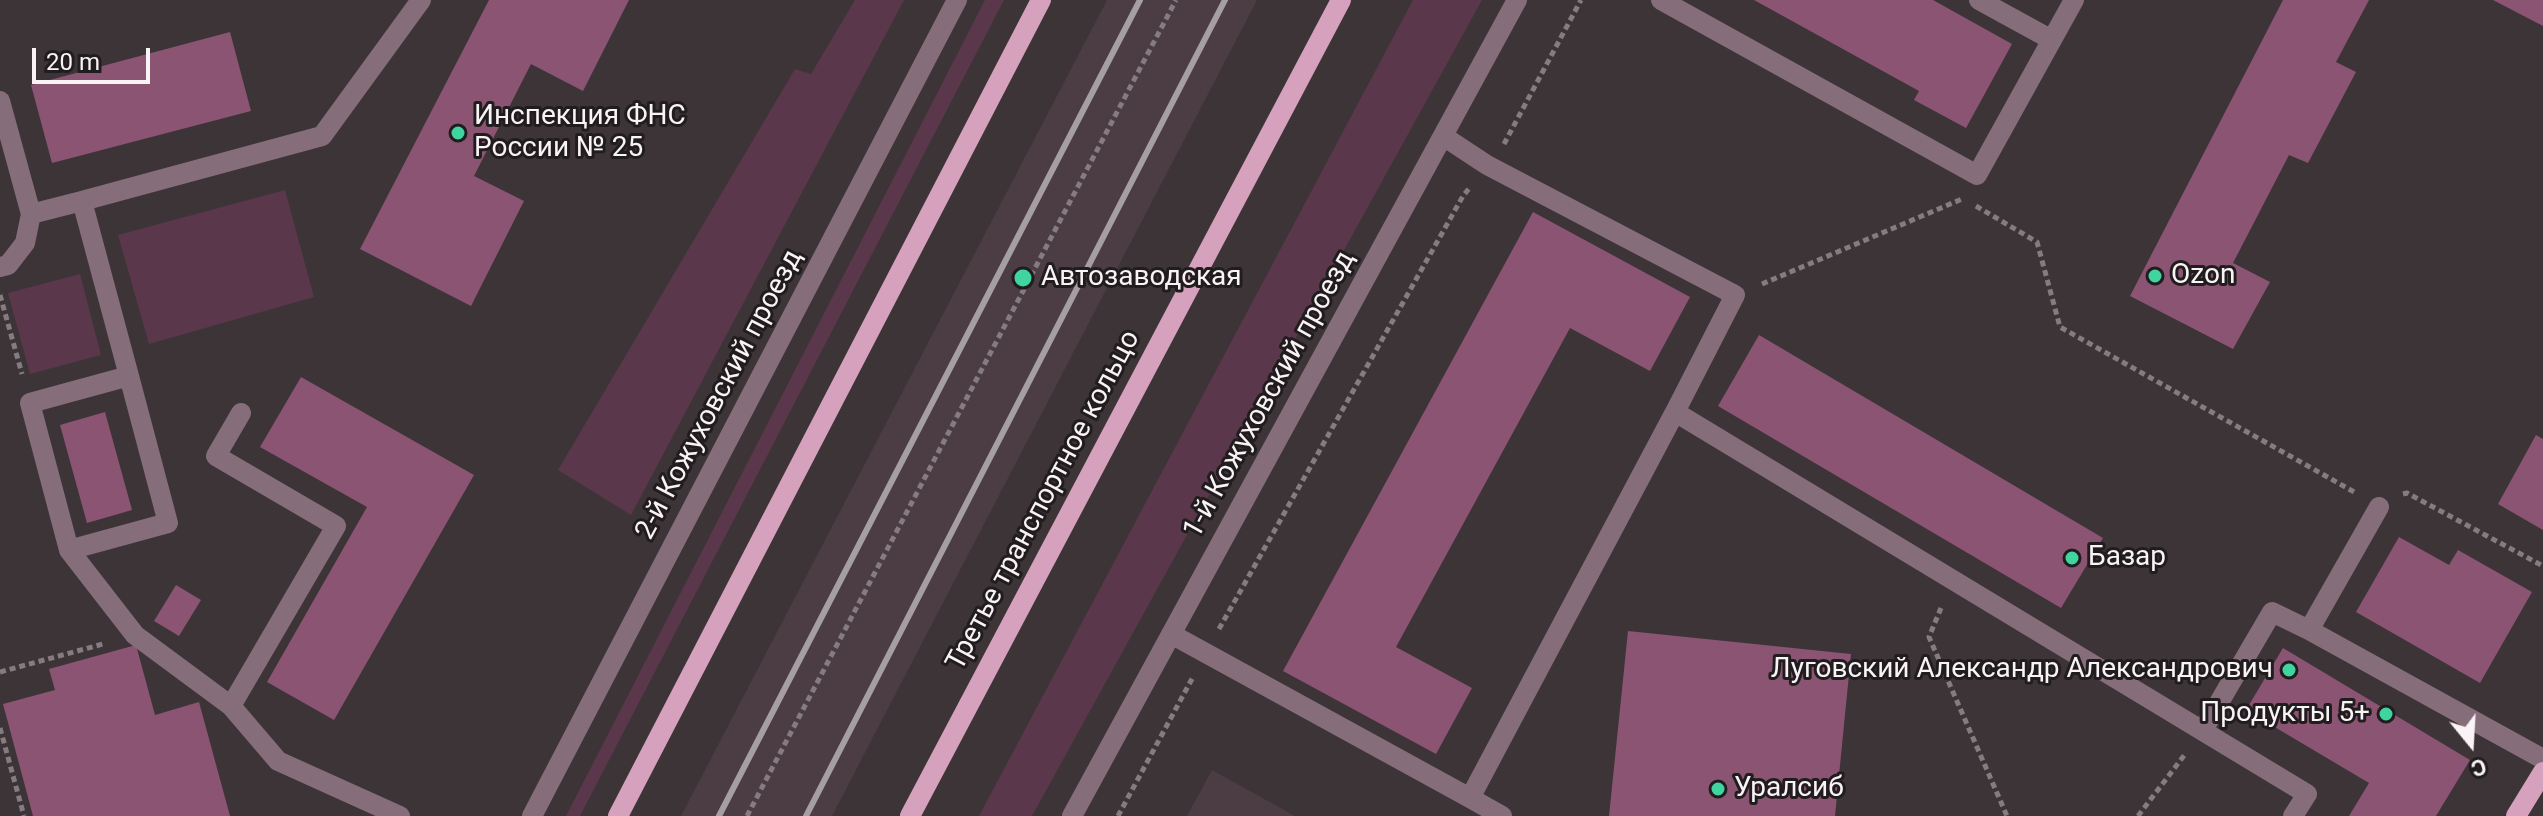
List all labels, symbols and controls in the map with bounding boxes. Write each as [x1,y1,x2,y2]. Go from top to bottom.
scale bar [36,32,154,82]
text: 20 m [46,48,100,76]
place label: Инспекция ФНС России № 25 [474,100,686,166]
marker: Инспекция ФНС России № 25 [449,124,467,142]
street label: 2-й Кожуховский проезд [629,244,811,546]
street label: 1-й Кожуховский проезд [1177,246,1363,544]
place label: Ozon [2171,259,2235,293]
place label: Автозаводская [1041,261,1242,295]
marker: Автозаводская [1012,267,1034,289]
marker: Ozon [2146,267,2164,285]
street label: Третье транспортное кольцо [940,325,1148,677]
place label: Базар [2088,541,2166,575]
marker: Базар [2063,549,2081,567]
place label: Луговский Александр Александрович [1771,653,2273,687]
marker: Луговский Александр Александрович [2280,661,2298,679]
place label: Продукты 5+ [2200,697,2370,731]
north arrow [2431,704,2511,784]
marker: Продукты 5+ [2377,705,2395,723]
text: С [2468,753,2489,781]
place label: Уралсиб [1734,772,1844,806]
marker: Уралсиб [1709,780,1727,798]

